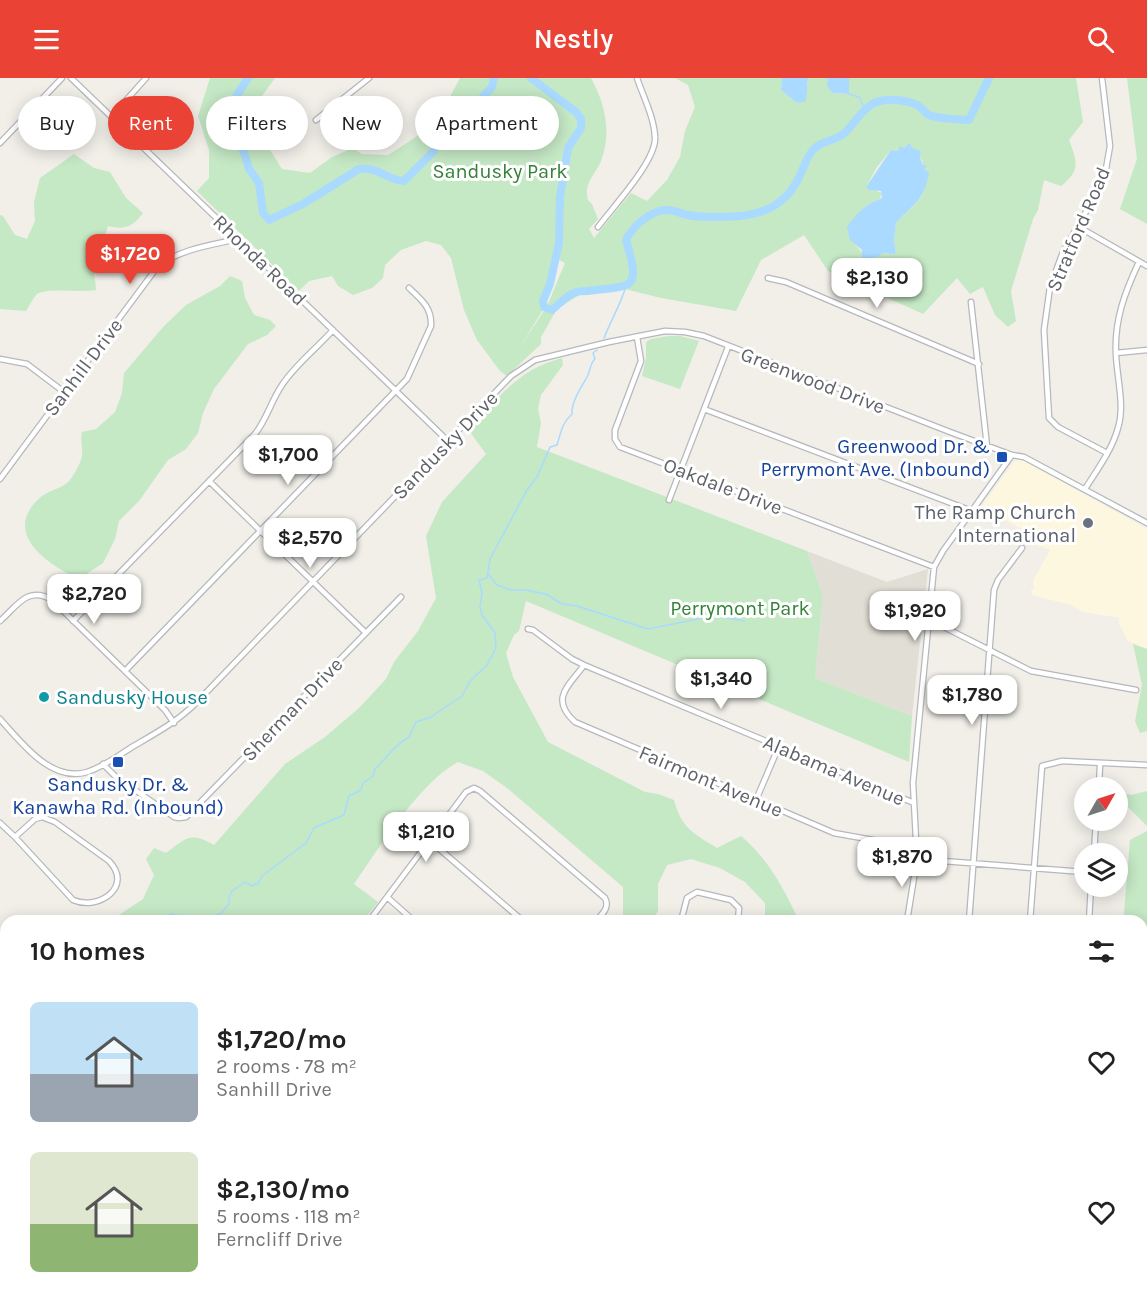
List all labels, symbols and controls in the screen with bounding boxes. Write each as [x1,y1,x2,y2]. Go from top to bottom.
icon: menu [30,23,63,56]
text: Nestly [534,23,613,55]
icon: search [1084,23,1117,56]
chip: Buy [18,96,96,150]
chip: Rent [108,96,194,150]
chip: Filters [206,96,308,150]
chip: New [320,96,403,150]
chip: Apartment [415,96,559,150]
park label: Sandusky Park [432,160,568,183]
street label: Stratford Road [1042,163,1115,295]
street label: Rhonda Road [208,210,311,311]
pin: $1,720 [81,234,179,285]
text: $1,720 [100,242,160,265]
pin: $2,130 [828,258,926,309]
text: $2,130 [845,266,909,289]
street label: Sanhill Drive [39,314,127,420]
street label: Greenwood Drive [738,342,888,419]
street label: Sandusky Drive [388,387,503,504]
pin: $1,700 [239,435,337,486]
place label: Greenwood Dr. & Perrymont Ave. (Inbound) [761,435,990,481]
text: $1,700 [257,443,319,466]
marker: Greenwood Dr. & Perrymont Ave. (Inbound) [995,450,1009,464]
street label: Oakdale Drive [660,453,785,520]
place label: The Ramp Church International [914,501,1076,547]
marker: The Ramp Church International [1081,516,1095,530]
pin: $2,570 [261,518,359,569]
text: $2,570 [277,526,343,549]
pin: $2,720 [45,574,143,625]
text: $2,720 [61,582,127,605]
pin: $1,920 [866,591,964,642]
park label: Perrymont Park [670,597,810,620]
text: $1,920 [884,599,946,622]
street label: Sherman Drive [237,653,347,766]
pin: $1,340 [672,659,770,710]
text: $1,340 [690,667,752,690]
pin: $1,780 [923,675,1021,726]
text: $1,780 [941,683,1003,706]
place label: Sandusky House [56,686,208,709]
marker: Sandusky House [37,690,51,704]
street label: Alabama Avenue [760,730,908,811]
street label: Fairmont Avenue [635,741,786,822]
marker: Sandusky Dr. & Kanawha Rd. (Inbound) [111,755,125,769]
place label: Sandusky Dr. & Kanawha Rd. (Inbound) [12,773,224,819]
north arrow [1074,777,1128,831]
map controls [1074,777,1128,897]
pin: $1,210 [377,812,475,863]
text: $1,210 [397,820,455,843]
pin: $1,870 [853,837,951,888]
button: layers [1074,843,1128,897]
text: $1,870 [871,845,933,868]
icon: filters [1085,935,1118,968]
text: 10 homes [30,936,145,967]
text: $1,720/mo [216,1024,347,1055]
icon: home [78,1026,150,1098]
icon: heart [1085,1046,1118,1079]
text: 2 rooms · 78 m² [216,1055,357,1078]
text: Sanhill Drive [216,1078,332,1101]
text: $2,130/mo [216,1174,350,1205]
icon: home [78,1176,150,1248]
icon: heart [1085,1196,1118,1229]
text: 5 rooms · 118 m² [216,1205,360,1228]
text: Ferncliff Drive [216,1228,343,1251]

